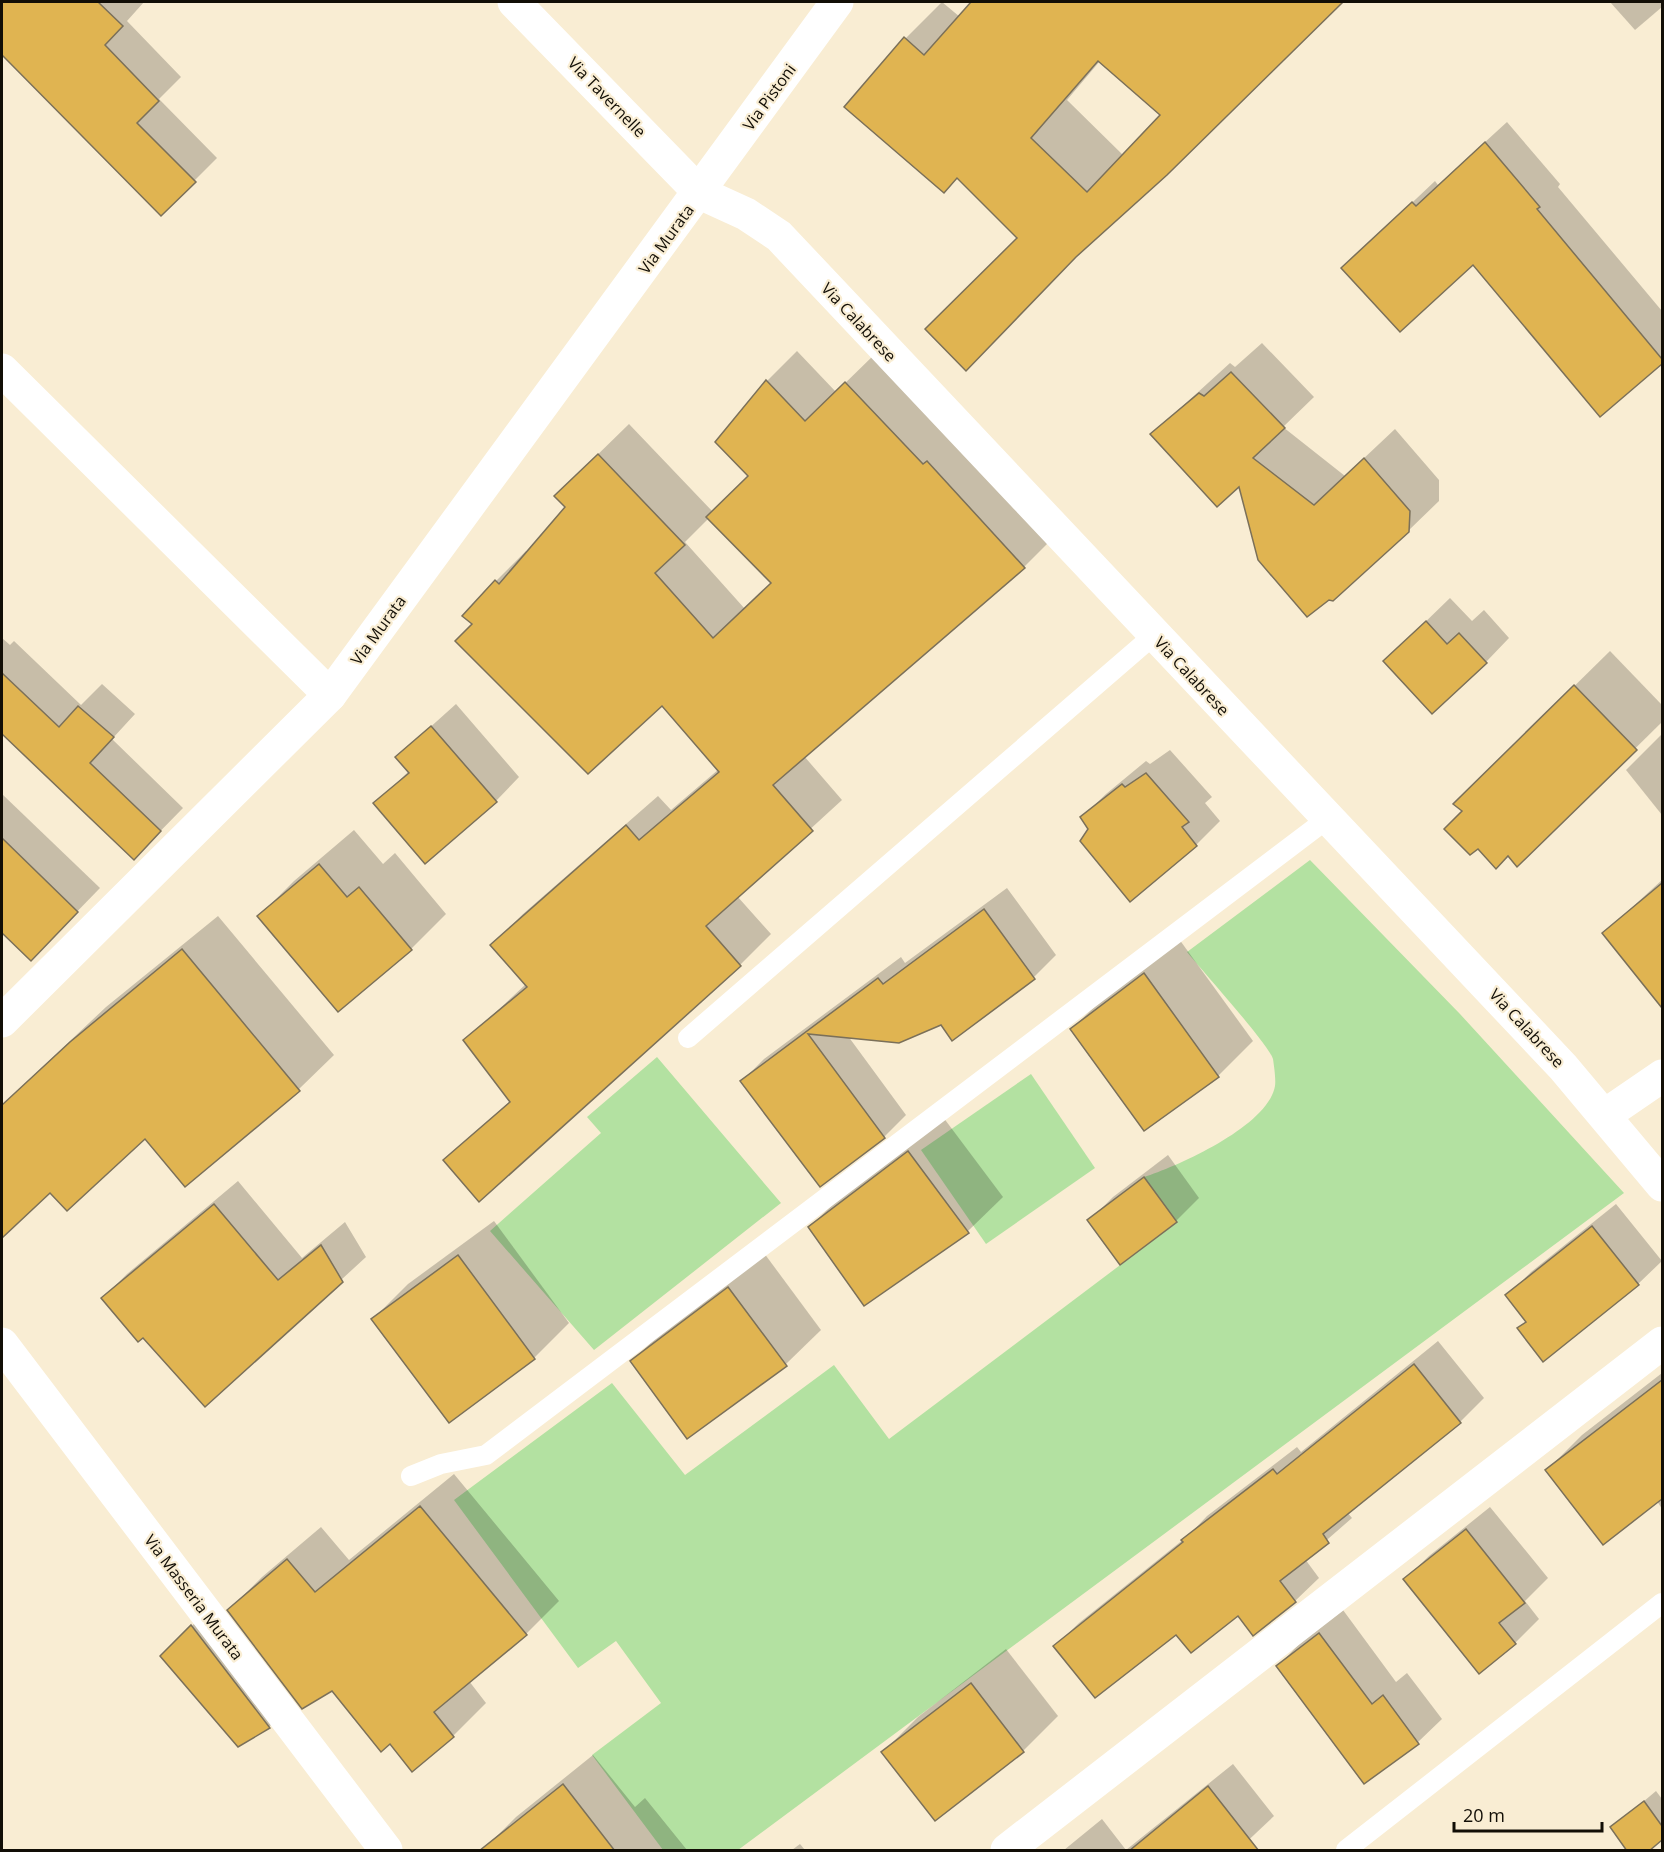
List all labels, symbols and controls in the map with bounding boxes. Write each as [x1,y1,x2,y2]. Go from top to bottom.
street label: Via Tavernelle [563,52,651,142]
street label: Via Pistoni [737,59,801,135]
street label: Via Murata [633,200,699,278]
street label: Via Calabrese [817,278,901,366]
street label: Via Murata [345,591,411,669]
street label: Via Calabrese [1150,632,1234,720]
street label: Via Calabrese [1485,984,1569,1072]
street label: Via Masseria Murata [139,1530,249,1664]
scale bar [1454,1795,1602,1833]
text: 20 m [1463,1803,1505,1827]

